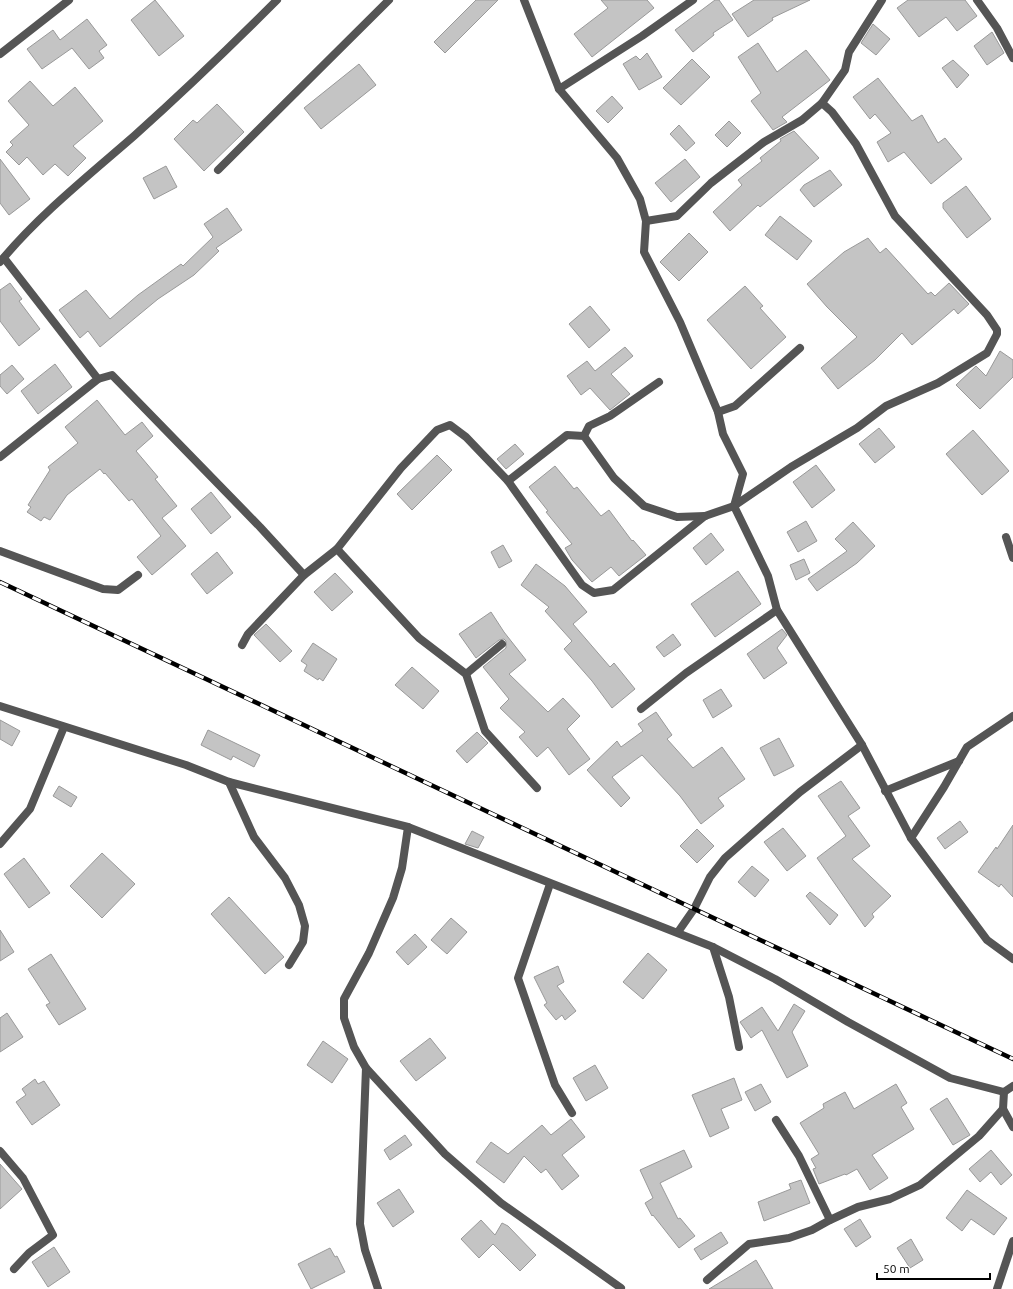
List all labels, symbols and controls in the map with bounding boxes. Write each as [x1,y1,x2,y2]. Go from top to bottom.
scale bar [877,1255,990,1281]
text: 50 m [883,1262,910,1275]

